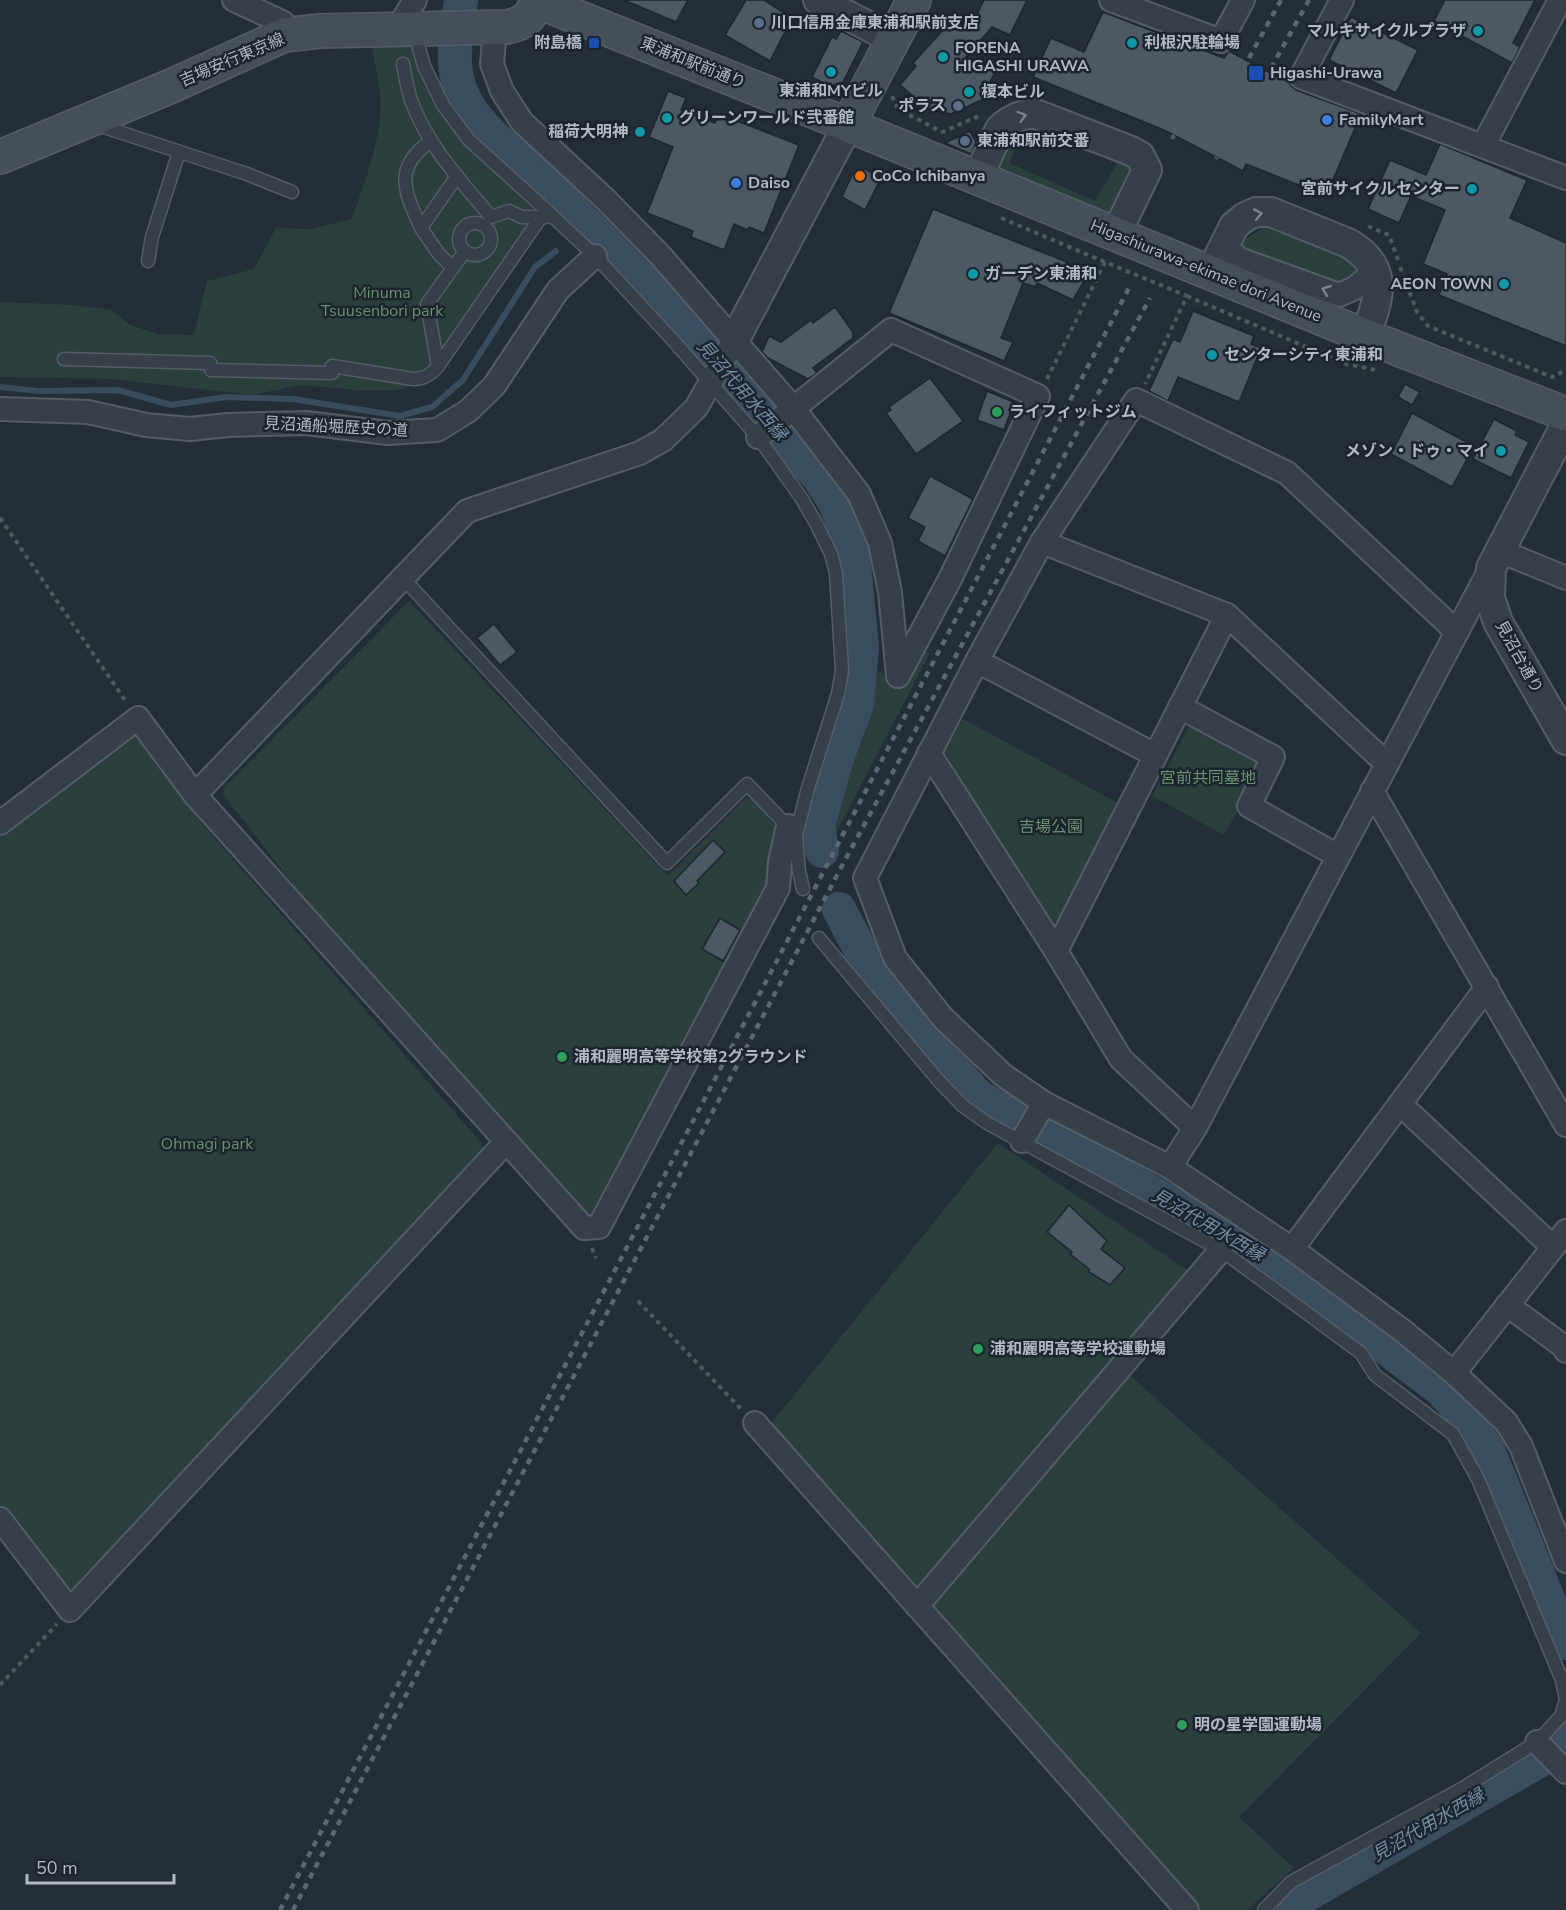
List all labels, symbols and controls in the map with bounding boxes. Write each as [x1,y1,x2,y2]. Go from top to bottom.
place label: 川口信用金庫東浦和駅前支店 [771,12,979,34]
marker: 川口信用金庫東浦和駅前支店 [752,16,766,30]
place label: マルキサイクルプラザ [1307,20,1466,42]
marker: マルキサイクルプラザ [1471,24,1485,38]
street label: 吉場安行東京線 [176,28,288,92]
place label: 附島橋 [534,32,582,54]
street label: 東浦和駅前通り [637,32,749,94]
place label: 利根沢駐輪場 [1144,32,1240,54]
marker: 附島橋 [587,36,601,50]
marker: 利根沢駐輪場 [1125,36,1139,50]
place label: FORENA HIGASHI URAWA [955,37,1089,77]
marker: FORENA HIGASHI URAWA [936,50,950,64]
place label: Higashi-Urawa [1270,62,1382,84]
marker: Higashi-Urawa [1247,64,1265,82]
marker: 東浦和MYビル [824,65,838,79]
place label: 東浦和MYビル [779,80,883,102]
place label: 榎本ビル [981,81,1045,103]
marker: 榎本ビル [962,85,976,99]
place label: ポラス [898,95,946,117]
marker: ポラス [951,99,965,113]
place label: グリーンワールド弐番館 [679,107,854,129]
place label: FamilyMart [1339,109,1424,131]
marker: グリーンワールド弐番館 [660,111,674,125]
one-way arrow [1016,111,1027,124]
marker: FamilyMart [1320,113,1334,127]
place label: 稲荷大明神 [548,121,628,143]
marker: 稲荷大明神 [633,125,647,139]
place label: 東浦和駅前交番 [977,130,1089,152]
marker: 東浦和駅前交番 [958,134,972,148]
place label: CoCo Ichibanya [872,165,986,187]
marker: CoCo Ichibanya [853,169,867,183]
place label: Daiso [748,172,790,194]
marker: Daiso [729,176,743,190]
place label: 宮前サイクルセンター [1301,178,1460,200]
marker: 宮前サイクルセンター [1465,182,1479,196]
one-way arrow [1252,208,1262,221]
street label: Higashiurawa-ekimae dori Avenue [1087,214,1325,328]
place label: ガーデン東浦和 [985,263,1097,285]
marker: ガーデン東浦和 [966,267,980,281]
place label: AEON TOWN [1390,273,1492,295]
marker: AEON TOWN [1497,277,1511,291]
park label: Minuma Tsuusenbori park [321,282,444,322]
one-way arrow [1321,285,1331,298]
water label: 見沼代用水西縁 [692,335,794,447]
place label: センターシティ東浦和 [1224,344,1383,366]
marker: センターシティ東浦和 [1205,348,1219,362]
place label: ライフィットジム [1009,401,1137,423]
marker: ライフィットジム [990,405,1004,419]
street label: 見沼通船堀歴史の道 [264,412,408,442]
place label: メゾン・ドゥ・マイ [1345,440,1489,462]
marker: メゾン・ドゥ・マイ [1494,444,1508,458]
street label: 見沼台通り [1490,617,1548,697]
park label: 宮前共同墓地 [1160,767,1256,789]
park label: 吉場公園 [1019,816,1083,838]
place label: 浦和麗明高等学校第2グラウンド [574,1046,808,1068]
marker: 浦和麗明高等学校第2グラウンド [555,1050,569,1064]
park label: Ohmagi park [161,1133,254,1155]
water label: 見沼代用水西縁 [1147,1183,1270,1268]
place label: 浦和麗明高等学校運動場 [990,1338,1166,1360]
marker: 浦和麗明高等学校運動場 [971,1342,985,1356]
place label: 明の星学園運動場 [1194,1714,1322,1736]
marker: 明の星学園運動場 [1175,1718,1189,1732]
water label: 見沼代用水西縁 [1367,1782,1490,1867]
scale bar [27,1847,174,1885]
text: 50 m [36,1856,78,1880]

